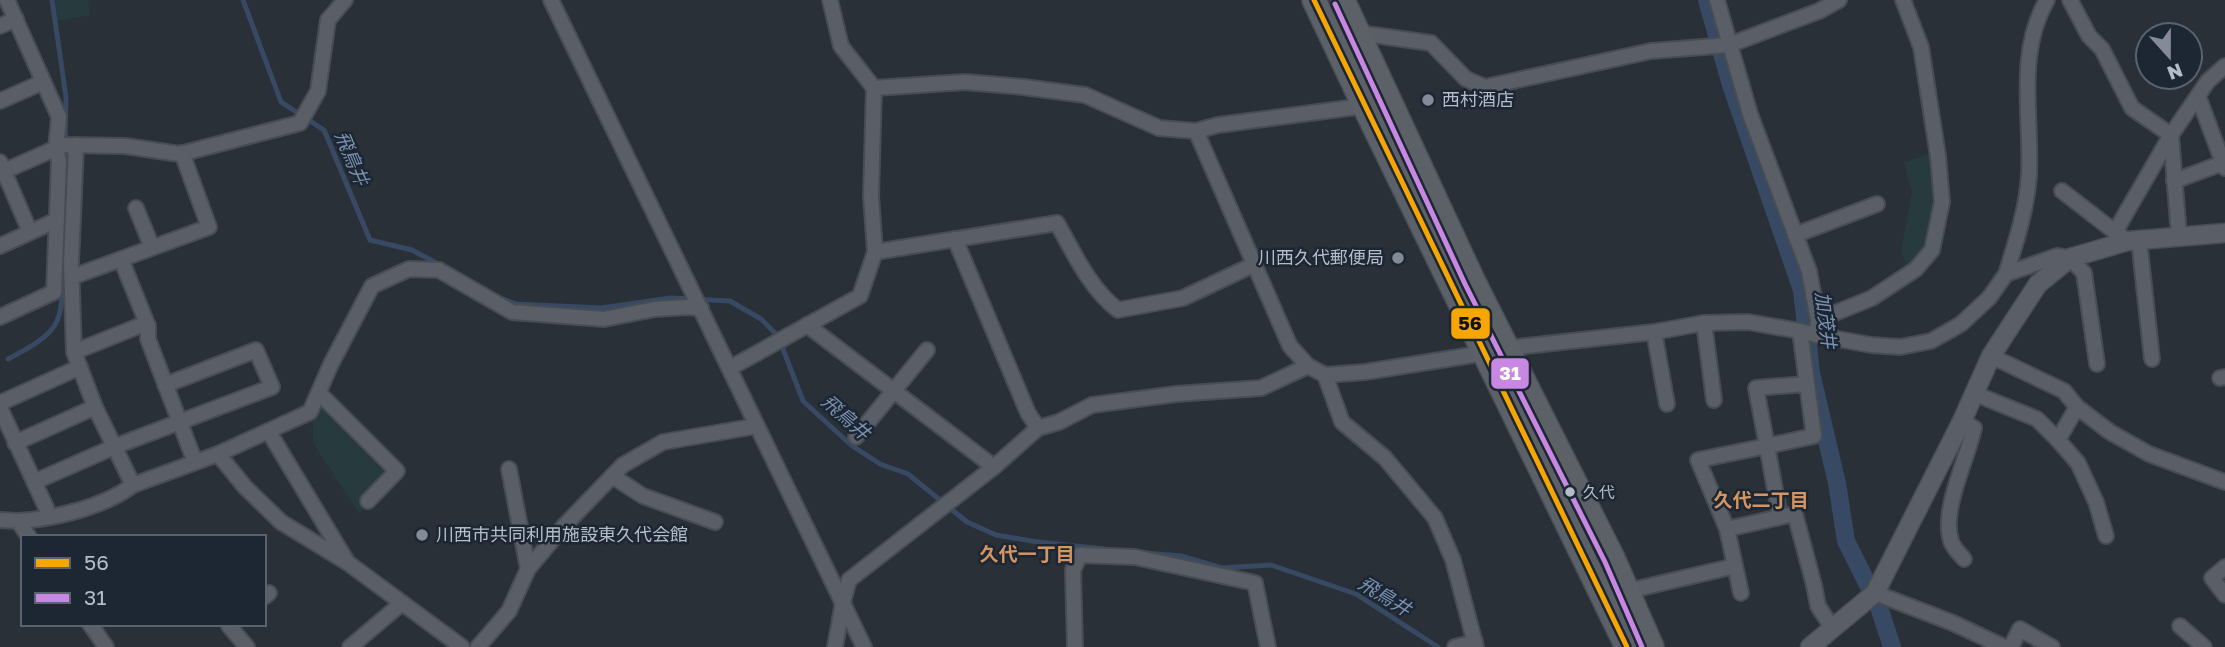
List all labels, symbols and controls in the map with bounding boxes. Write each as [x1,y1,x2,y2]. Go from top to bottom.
north arrow [2134,21,2204,91]
text: N [2164,59,2186,86]
place label: 西村酒店 [1442,88,1514,110]
marker: 西村酒店 [1420,92,1436,108]
water label: 飛鳥井 [331,127,375,190]
place label: 川西久代郵便局 [1258,246,1384,268]
marker: 川西久代郵便局 [1390,250,1406,266]
water label: 加茂井 [1812,290,1842,352]
line badge: 56 [1450,307,1491,340]
text: 56 [1458,311,1482,334]
line badge: 31 [1490,357,1530,390]
text: 31 [1499,361,1521,384]
water label: 飛鳥井 [817,389,877,445]
place label: 久代 [1583,482,1615,502]
marker: 久代 [1563,485,1577,499]
district label: 久代二丁目 [1713,488,1809,511]
place label: 川西市共同利用施設東久代会館 [436,523,688,545]
marker: 川西市共同利用施設東久代会館 [414,527,430,543]
legend [21,535,266,626]
district label: 久代一丁目 [979,542,1075,565]
text: 56 [84,549,109,575]
water label: 飛鳥井 [1355,571,1417,621]
text: 31 [84,584,106,610]

